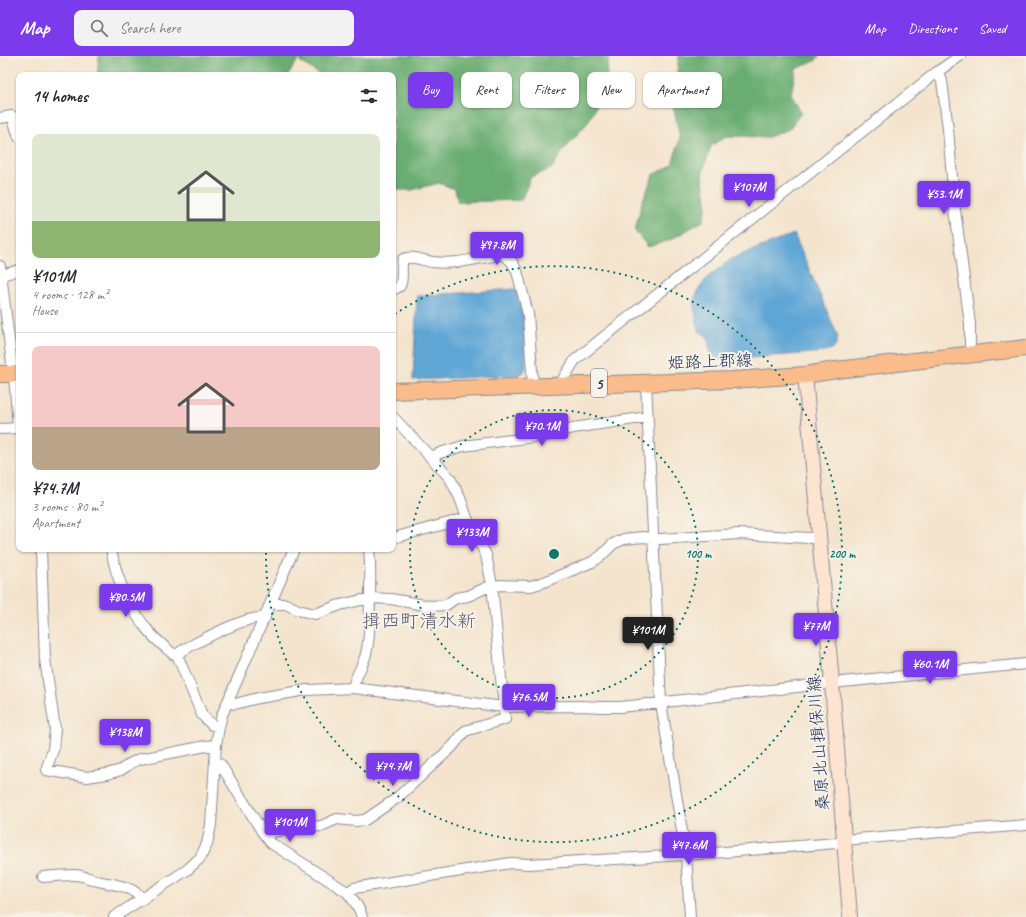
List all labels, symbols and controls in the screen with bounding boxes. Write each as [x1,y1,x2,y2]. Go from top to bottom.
search box [74,10,354,46]
text: Map [20,16,50,40]
icon: search [88,17,110,39]
text: Search here [120,19,181,38]
text: Map [865,20,886,37]
text: Directions [908,20,957,37]
text: Saved [979,20,1006,37]
chip: Buy [408,72,453,108]
chip: Rent [461,72,512,108]
chip: Filters [520,72,579,108]
chip: New [587,72,635,108]
chip: Apartment [643,72,722,108]
icon: filters [358,85,380,107]
text: 14 homes [32,86,88,107]
icon: home [170,160,242,232]
pin: ¥107M [721,174,777,208]
text: ¥107M [733,179,765,195]
pin: ¥53.1M [911,181,977,215]
text: ¥53.1M [926,186,962,202]
pin: ¥97.8M [464,232,530,266]
text: ¥97.8M [479,237,515,253]
text: ¥101M [32,266,75,287]
text: 4 rooms · 128 m² [32,287,108,303]
text: House [32,303,57,319]
street label: 姫路上郡線 [667,350,753,373]
road number: 5 [591,369,607,397]
icon: home [170,372,242,444]
pin: ¥70.1M [509,413,575,447]
text: ¥70.1M [524,418,560,434]
text: ¥74.7M [32,478,78,499]
text: 3 rooms · 80 m² [32,499,102,515]
text: Apartment [32,515,80,531]
pin: ¥133M [444,519,500,553]
text: ¥133M [456,524,488,540]
text: 100 m [685,546,712,562]
text: 200 m [829,546,856,562]
centre of rings [547,547,561,561]
pin: ¥80.5M [93,584,159,618]
text: ¥80.5M [108,589,144,605]
district label: 揖西町清水新 [362,609,476,633]
pin: ¥77M [792,613,840,647]
pin: ¥101M [620,617,676,651]
text: ¥77M [803,618,829,634]
text: ¥101M [632,622,664,638]
pin: ¥60.1M [897,651,963,685]
text: ¥60.1M [912,656,948,672]
street label: 桑原北山揖保川線 [803,674,834,812]
pin: ¥76.5M [496,684,562,718]
text: ¥76.5M [511,689,547,705]
pin: ¥138M [97,719,153,753]
text: ¥138M [109,724,141,740]
pin: ¥74.7M [360,753,426,787]
text: ¥74.7M [375,758,411,774]
pin: ¥101M [262,809,318,843]
text: ¥101M [274,814,306,830]
pin: ¥47.6M [656,832,722,866]
text: ¥47.6M [671,837,707,853]

